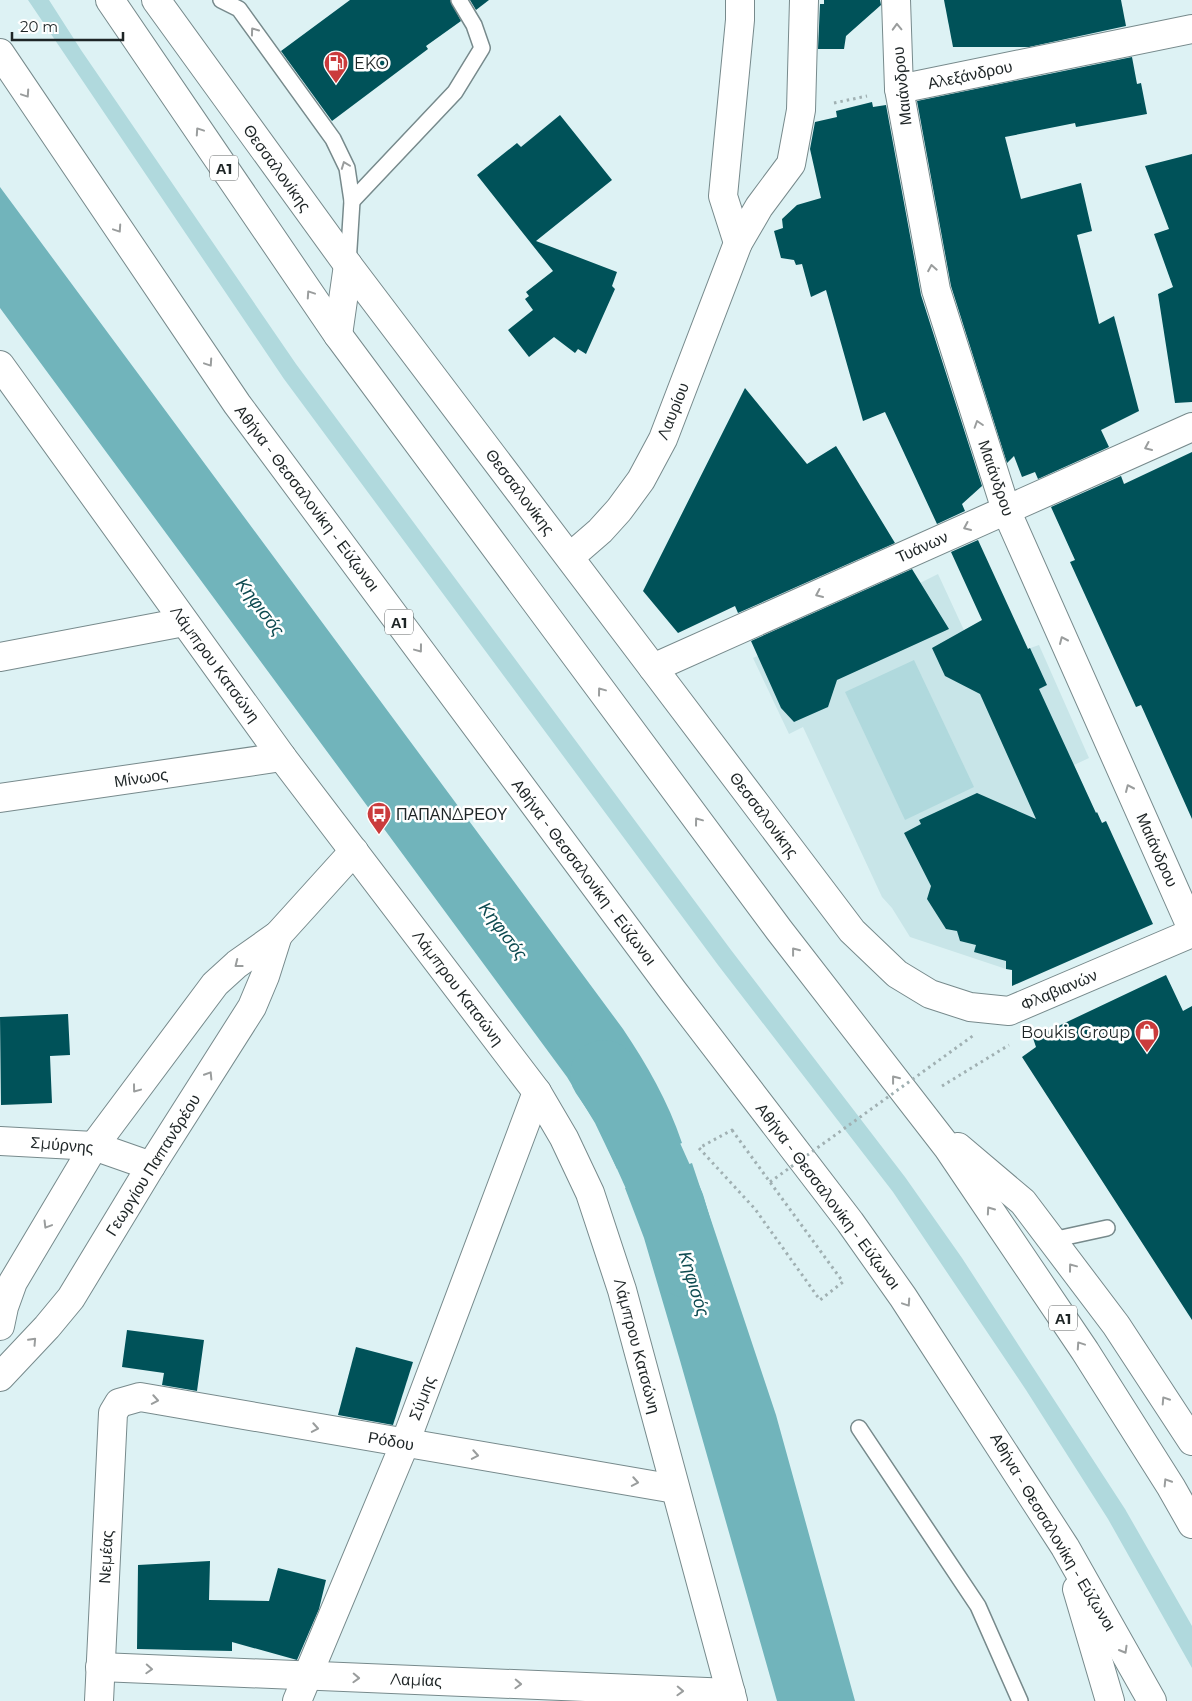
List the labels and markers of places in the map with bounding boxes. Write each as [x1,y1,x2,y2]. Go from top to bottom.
fuel station icon: EKO [323,50,349,84]
place label: EKO [354,54,389,73]
bus stop icon: ΠΑΠΑΝΔΡΕΟΥ [366,801,392,835]
place label: ΠΑΠΑΝΔΡΕΟΥ [396,805,508,824]
shop icon: Boukis Group [1134,1019,1160,1053]
place label: Boukis Group [1021,1023,1130,1042]

